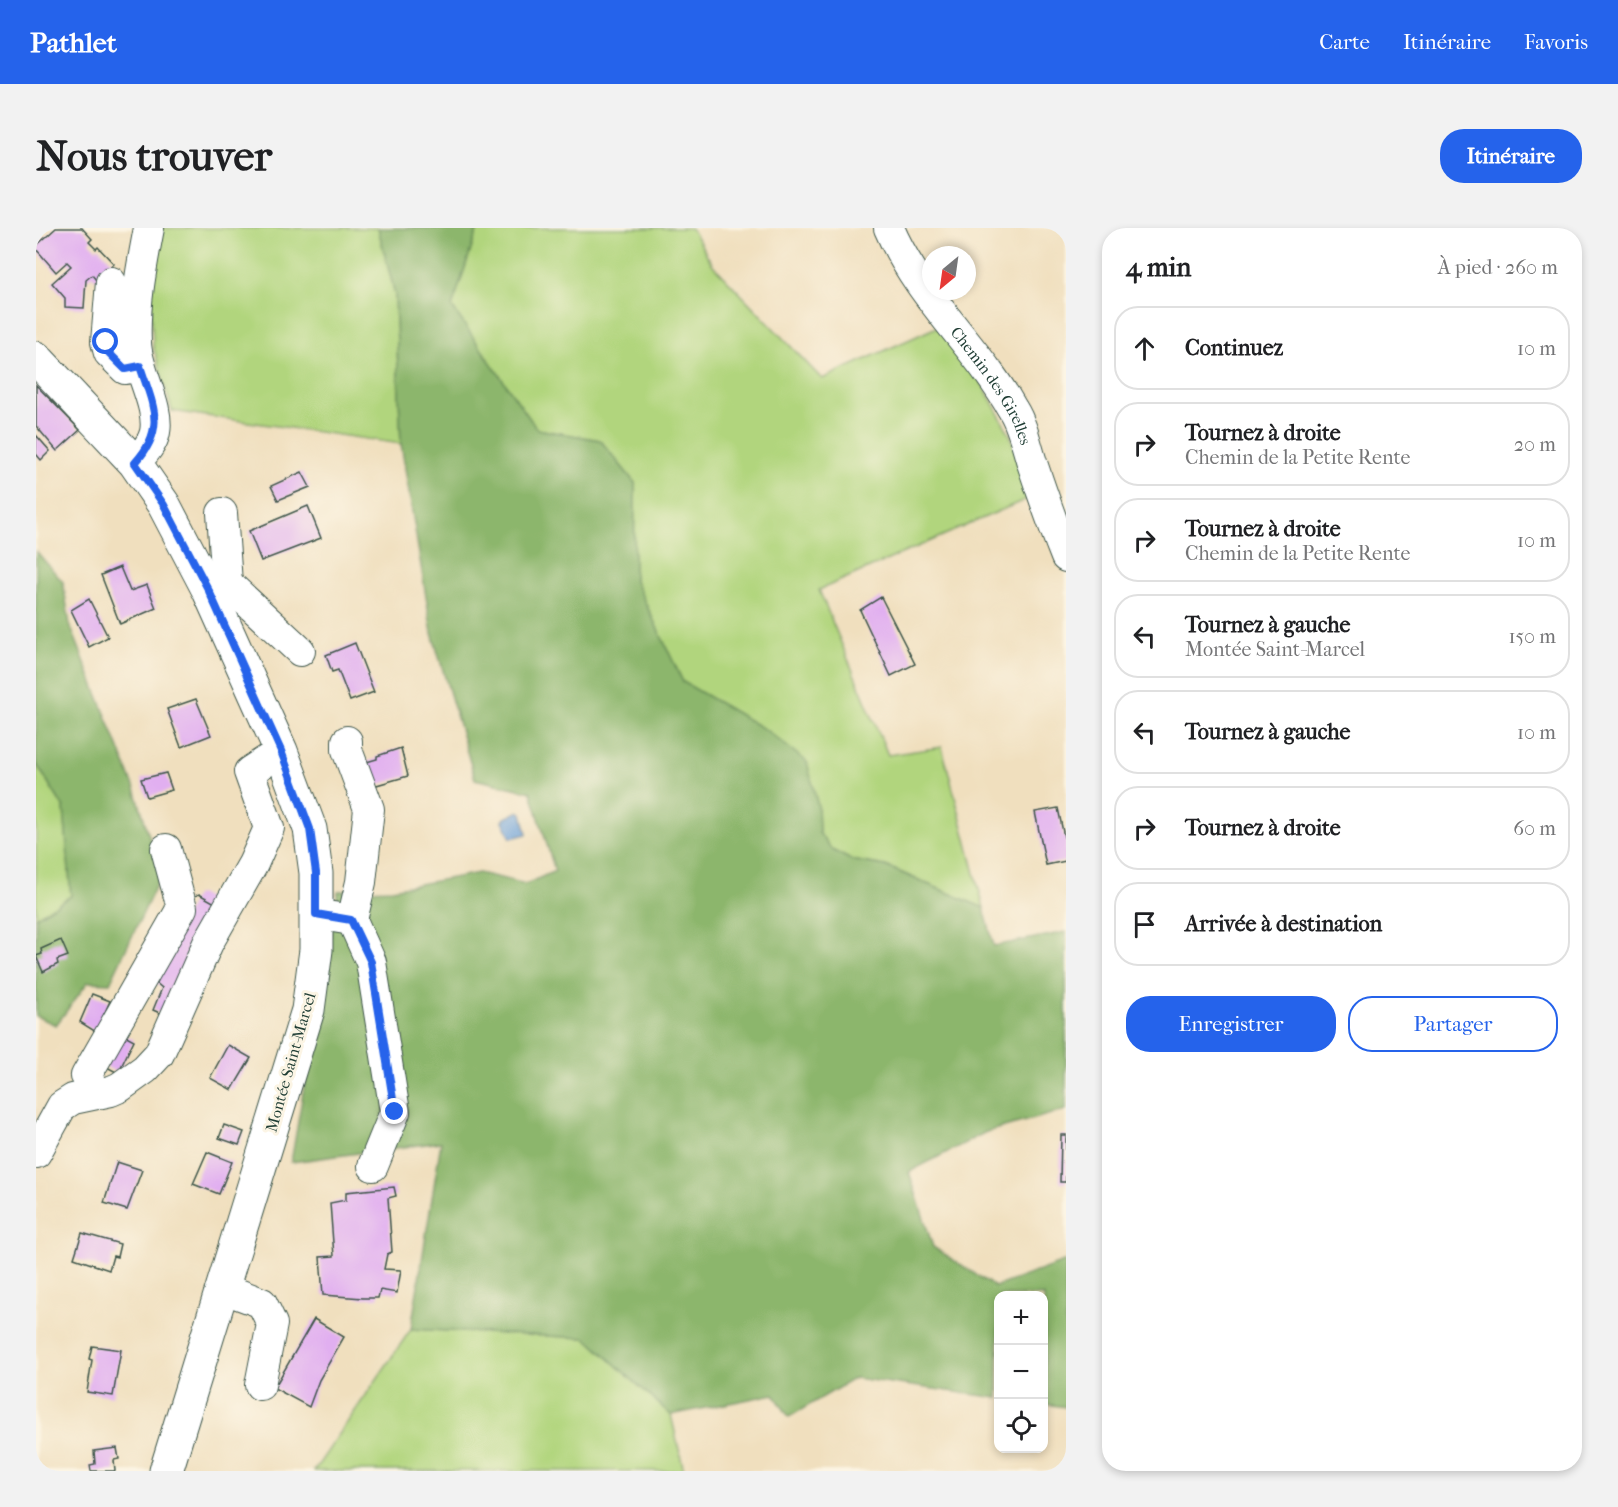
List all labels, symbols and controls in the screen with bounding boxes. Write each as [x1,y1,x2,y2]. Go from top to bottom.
text: Pathlet [30,26,117,59]
text: Carte [1319,30,1370,54]
text: Itinéraire [1403,30,1491,54]
text: Favoris [1524,30,1588,54]
button: Itinéraire [1440,129,1582,183]
text: Nous trouver [36,132,272,181]
north arrow [922,246,976,300]
text: 4 min [1126,252,1191,283]
text: À pied · 260 m [1438,256,1558,279]
street label: Chemin des Girelles [947,323,1035,447]
route start [92,328,118,354]
icon: ahead [1128,332,1161,365]
text: Continuez [1185,335,1283,361]
text: 10 m [1517,337,1556,360]
text: Tournez à droite [1185,420,1341,446]
icon: right [1128,428,1161,461]
text: 20 m [1514,433,1556,456]
text: Chemin de la Petite Rente [1185,446,1410,469]
text: Tournez à droite [1185,516,1341,542]
icon: right [1128,524,1161,557]
text: 10 m [1517,529,1556,552]
text: Chemin de la Petite Rente [1185,542,1410,565]
text: Tournez à gauche [1185,612,1350,638]
icon: left [1128,620,1161,653]
text: 150 m [1508,625,1556,648]
text: Montée Saint-Marcel [1185,638,1365,661]
icon: left [1128,716,1161,749]
text: Tournez à gauche [1185,719,1350,745]
text: 10 m [1517,721,1556,744]
icon: right [1128,812,1161,845]
text: Tournez à droite [1185,815,1341,841]
text: 60 m [1513,817,1556,840]
icon: arrive [1128,908,1161,941]
text: Arrivée à destination [1185,911,1382,937]
street label: Montée Saint-Marcel [261,990,320,1134]
button: Enregistrer [1126,996,1336,1052]
button: Partager [1348,996,1558,1052]
route end [381,1098,407,1124]
map controls [994,1291,1048,1453]
button: + [994,1291,1048,1345]
button: − [994,1345,1048,1399]
button: locate [994,1399,1048,1453]

